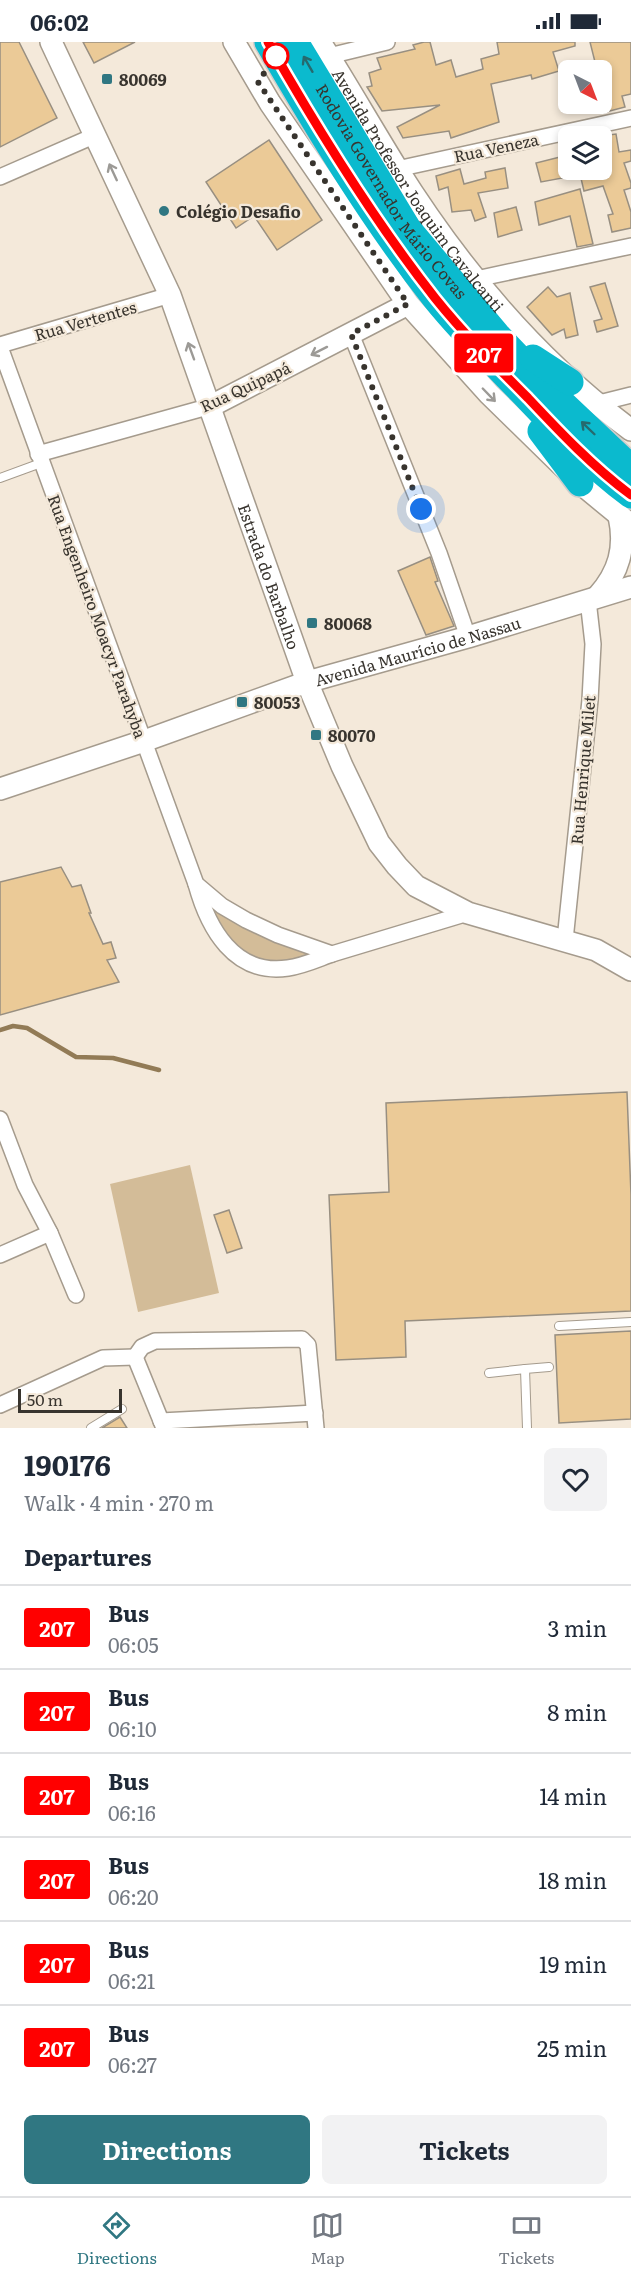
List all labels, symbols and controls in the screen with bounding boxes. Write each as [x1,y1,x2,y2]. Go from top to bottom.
text: 06:02 [30,5,89,38]
unlabelled marker [263,43,289,69]
one-way arrow [302,56,314,73]
north arrow [558,60,612,114]
map controls [558,60,612,180]
street label: Avenida Professor Joaquim Cavalcanti [327,64,510,317]
place label: 80069 [119,67,167,91]
marker: 80069 [100,72,114,86]
street label: Rodovia Governador Mário Covas [311,79,473,304]
street label: Rua Veneza [451,126,541,168]
button: layers [558,126,612,180]
one-way arrow [107,163,118,181]
place label: Colégio Desafio [176,199,301,223]
marker: Colégio Desafio [157,204,171,218]
street label: Rua Vertentes [31,294,139,346]
line badge: 207 [450,334,518,372]
text: 207 [466,338,502,369]
one-way arrow [184,342,195,361]
one-way arrow [310,345,328,357]
street label: Rua Quipapá [196,354,295,417]
one-way arrow [482,387,497,402]
one-way arrow [581,422,596,436]
street label: Rua Engenheiro Moacyr Parahyba [43,491,154,742]
your location [406,494,436,524]
street label: Estrada do Barbalho [233,500,306,653]
street label: Avenida Maurício de Nassau [312,610,523,691]
place label: 80068 [324,611,372,635]
marker: 80068 [305,616,319,630]
place label: 80053 [254,690,301,714]
street label: Rua Henrique Milet [564,694,601,846]
marker: 80053 [235,695,249,709]
place label: 80070 [328,723,376,747]
marker: 80070 [309,728,323,742]
scale bar [18,1386,122,1414]
text: 50 m [27,1387,63,1411]
text: 190176 [24,1443,111,1485]
button: heart [544,1448,607,1511]
text: Walk · 4 min · 270 m [24,1487,214,1517]
text: Departures [24,1540,151,1573]
text: Bus [108,1596,149,1629]
text: 3 min [547,1611,607,1644]
text: 207 [39,1612,75,1643]
text: 06:05 [108,1629,159,1659]
text: Bus [108,1680,149,1713]
text: 8 min [547,1695,607,1728]
text: 207 [39,1696,75,1727]
text: 06:10 [108,1713,157,1743]
text: Bus [108,1764,149,1797]
text: 14 min [539,1779,607,1812]
text: 207 [39,1780,75,1811]
text: 06:16 [108,1797,156,1827]
text: Bus [108,1848,149,1881]
text: 18 min [538,1863,607,1896]
text: 207 [39,1864,75,1895]
text: 06:20 [108,1881,158,1911]
text: Bus [108,1932,149,1965]
text: 19 min [539,1947,607,1980]
text: 207 [39,1948,75,1979]
text: 06:21 [108,1965,155,1995]
text: Bus [108,2016,149,2049]
text: 25 min [537,2031,607,2064]
text: 207 [39,2032,75,2063]
text: 06:27 [108,2049,157,2079]
button: Directions [24,2115,310,2184]
button: Tickets [322,2115,607,2184]
tab: Directions [77,2209,157,2269]
tab: Map [310,2209,345,2269]
tab: Tickets [498,2209,554,2269]

